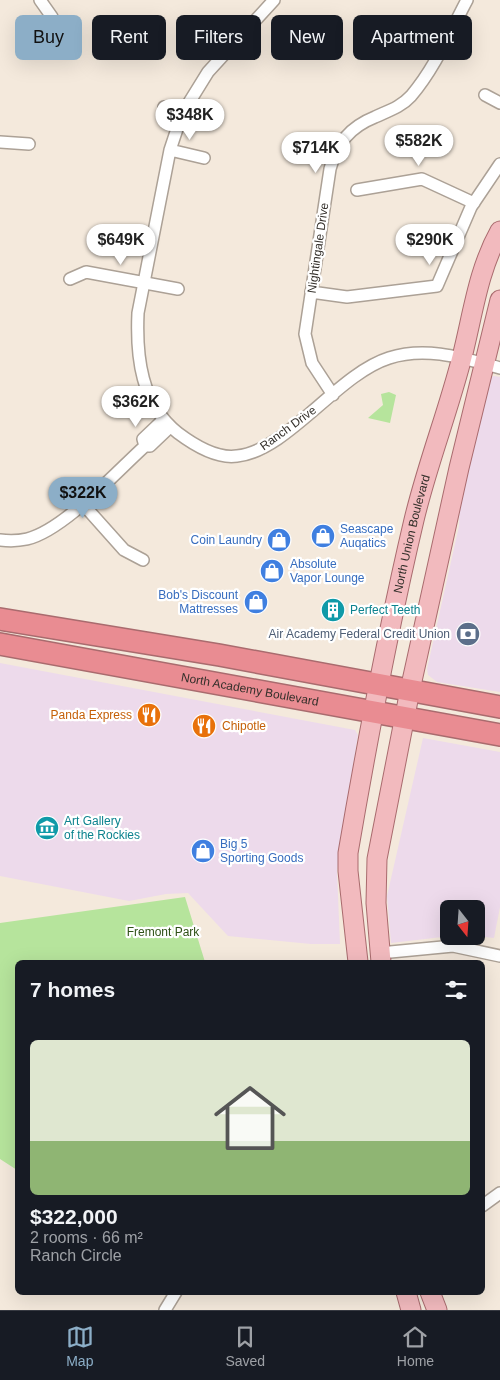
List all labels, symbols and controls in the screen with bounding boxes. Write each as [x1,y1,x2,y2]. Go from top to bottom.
chip: Buy [15,15,82,60]
chip: Rent [92,15,166,60]
chip: Filters [176,15,261,60]
chip: New [271,15,343,60]
chip: Apartment [353,15,472,60]
pin: $348K [155,98,225,141]
text: $348K [166,106,214,123]
pin: $582K [384,124,454,167]
pin: $714K [281,132,351,174]
text: $582K [395,132,443,149]
text: $714K [292,139,340,156]
street label: Nightingale Drive [305,201,331,294]
pin: $649K [86,224,156,266]
pin: $290K [395,224,465,266]
text: $649K [97,231,145,248]
text: $290K [406,231,454,248]
pin: $362K [101,386,171,428]
text: $362K [112,393,160,410]
street label: Ranch Drive [257,403,319,453]
street label: North Union Boulevard [391,473,433,595]
pin: $322K [48,476,118,519]
text: $322K [59,484,107,501]
place label: Seascape Auqatics [340,522,394,550]
shop icon: Seascape Auqatics [310,523,336,549]
shop icon: Coin Laundry [266,527,292,553]
place label: Coin Laundry [191,533,262,547]
place label: Absolute Vapor Lounge [290,557,365,585]
shop icon: Absolute Vapor Lounge [259,558,285,584]
place label: Bob's Discount Mattresses [158,588,239,616]
shop icon: Bob's Discount Mattresses [243,589,269,615]
building icon: Perfect Teeth [320,597,346,623]
place label: Perfect Teeth [350,603,421,617]
bank icon: Air Academy Federal Credit Union [455,621,481,647]
place label: Air Academy Federal Credit Union [269,627,450,641]
street label: North Academy Boulevard [180,670,320,709]
restaurant icon: Panda Express [136,702,162,728]
place label: Panda Express [51,708,132,722]
restaurant icon: Chipotle [191,713,217,739]
place label: Chipotle [222,719,266,733]
place label: Art Gallery of the Rockies [64,814,140,842]
museum icon: Art Gallery of the Rockies [34,815,60,841]
place label: Big 5 Sporting Goods [220,837,303,865]
shop icon: Big 5 Sporting Goods [190,838,216,864]
north arrow [440,900,485,945]
map controls [440,900,485,945]
park label: Fremont Park [127,925,200,939]
icon: filters [442,976,470,1004]
text: 7 homes [30,978,115,1001]
icon: home [205,1073,295,1163]
text: $322,000 [30,1205,118,1228]
text: 2 rooms · 66 m² [30,1229,143,1246]
text: Ranch Circle [30,1247,122,1264]
tab: Map [66,1323,94,1369]
tab: Saved [225,1323,265,1369]
tab: Home [397,1323,434,1369]

